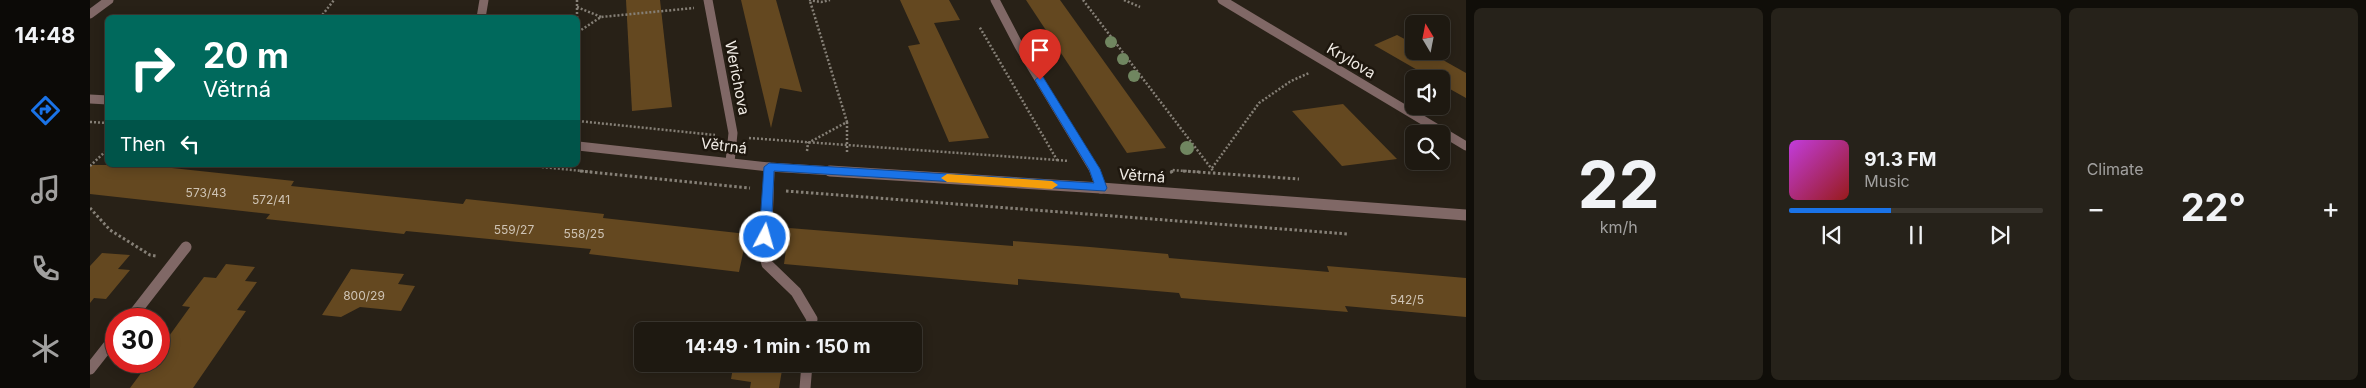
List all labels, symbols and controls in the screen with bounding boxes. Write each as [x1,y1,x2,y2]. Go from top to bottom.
north arrow [1405,15,1450,60]
map controls [1405,15,1450,170]
text: 14:48 [15,22,75,48]
pin [1019,29,1061,80]
text: 20 m [203,34,289,76]
icon: right [120,35,185,100]
icon: arrive [1026,36,1054,64]
street label: Werichova [721,39,754,117]
street label: Krylova [1323,39,1379,83]
button: sound [1405,70,1450,115]
text: Větrná [203,76,271,102]
icon: directions [28,93,63,128]
button: search [1405,125,1450,170]
icon: left [176,130,204,158]
text: Then [120,133,166,156]
street label: Větrná [700,133,748,158]
text: 22 [1578,145,1660,224]
text: 91.3 FM [1864,148,1936,171]
text: Climate [2087,159,2144,179]
street label: Větrná [1118,164,1166,187]
text: Music [1864,171,1910,191]
icon: music [28,172,63,207]
text: 22° [2181,184,2246,230]
house number: 573/43 [186,185,226,200]
text: − [2087,191,2105,225]
text: + [2321,191,2340,225]
house number: 572/41 [252,192,290,207]
position arrow [738,210,790,262]
text: km/h [1600,217,1638,237]
icon: previous [1818,221,1846,249]
icon: pause [1902,221,1930,249]
icon: next [1986,221,2014,249]
house number: 559/27 [494,222,534,237]
house number: 558/25 [564,226,604,241]
icon: phone [28,251,63,286]
house number: 800/29 [343,288,385,303]
house number: 542/5 [1390,292,1424,307]
speed limit sign: 30 [105,308,170,373]
icon: climate [28,331,63,366]
text: 14:49 · 1 min · 150 m [685,335,871,358]

